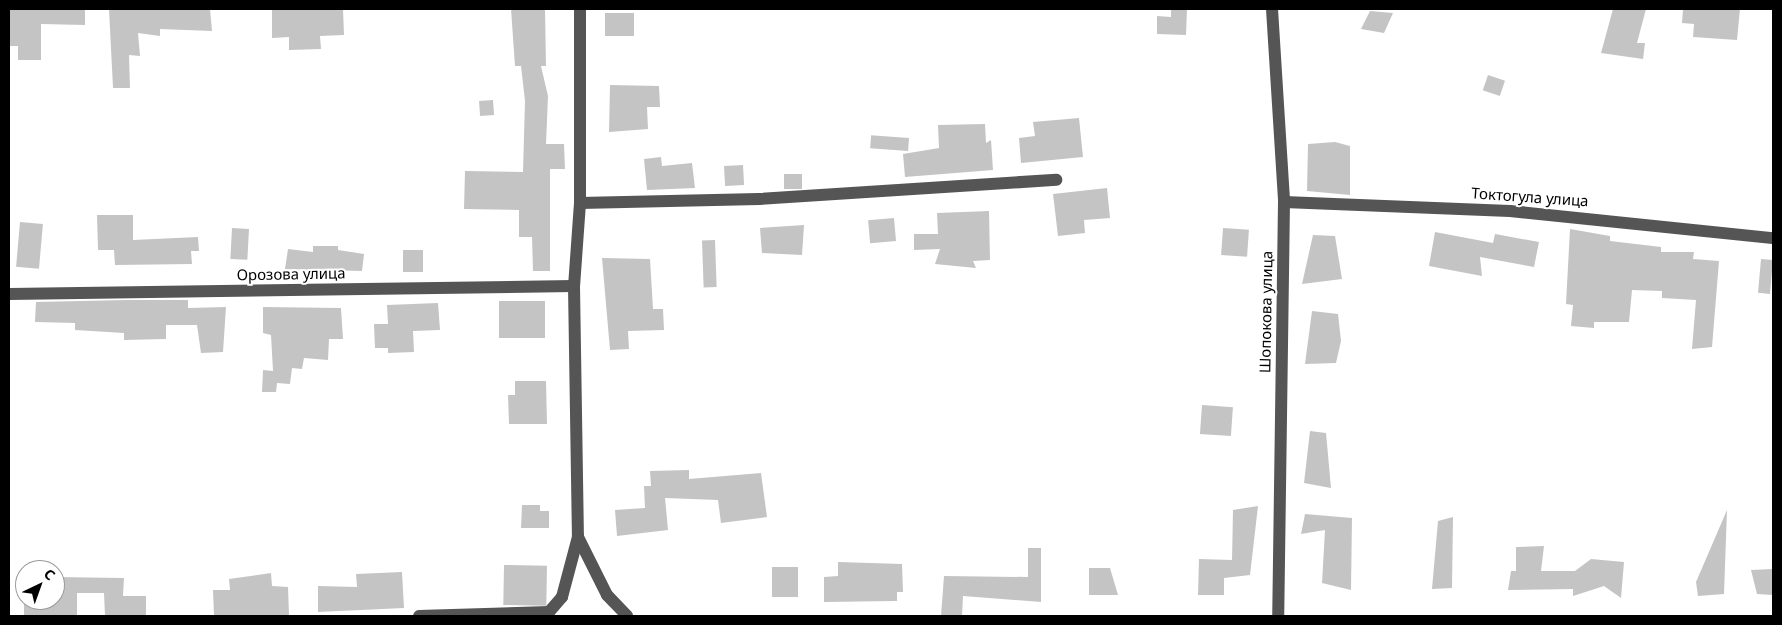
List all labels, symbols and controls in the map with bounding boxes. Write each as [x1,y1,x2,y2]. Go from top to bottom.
street label: Токтогула улица [1471,184,1589,210]
street label: Шопокова улица [1256,251,1276,373]
street label: Орозова улица [236,264,346,284]
north arrow [15,560,65,610]
text: С [40,564,59,584]

